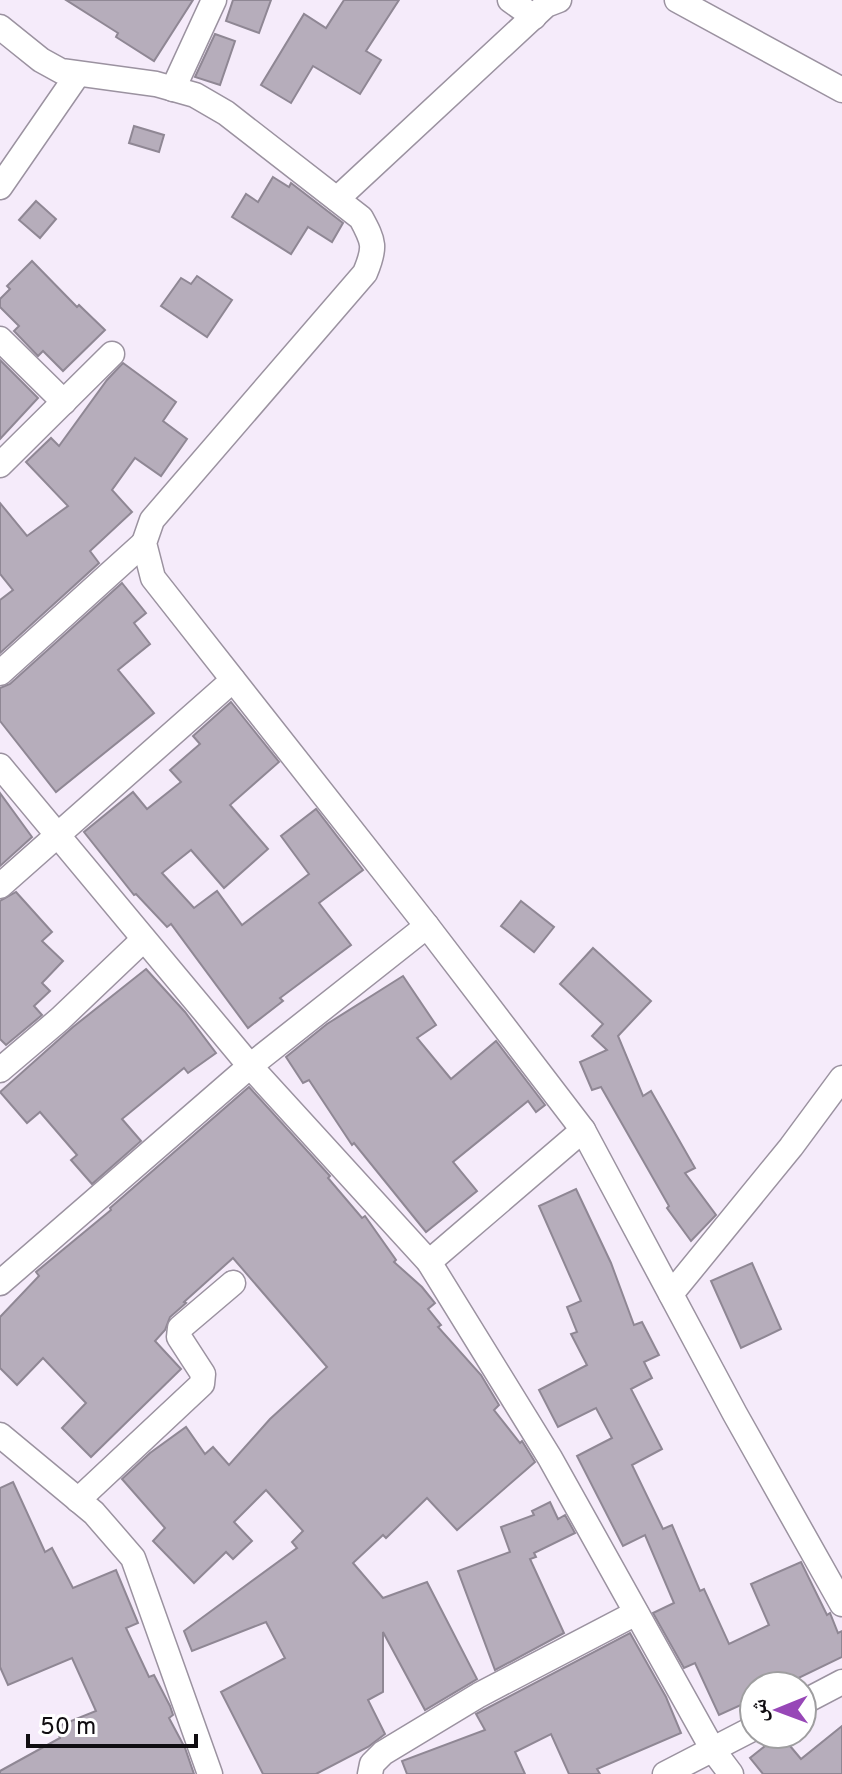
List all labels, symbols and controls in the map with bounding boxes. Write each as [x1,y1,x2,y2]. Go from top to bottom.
north arrow [738,1670,818,1750]
scale bar [28,1698,196,1748]
text: ش [747,1698,774,1722]
text: 50 m [40,1713,96,1743]

